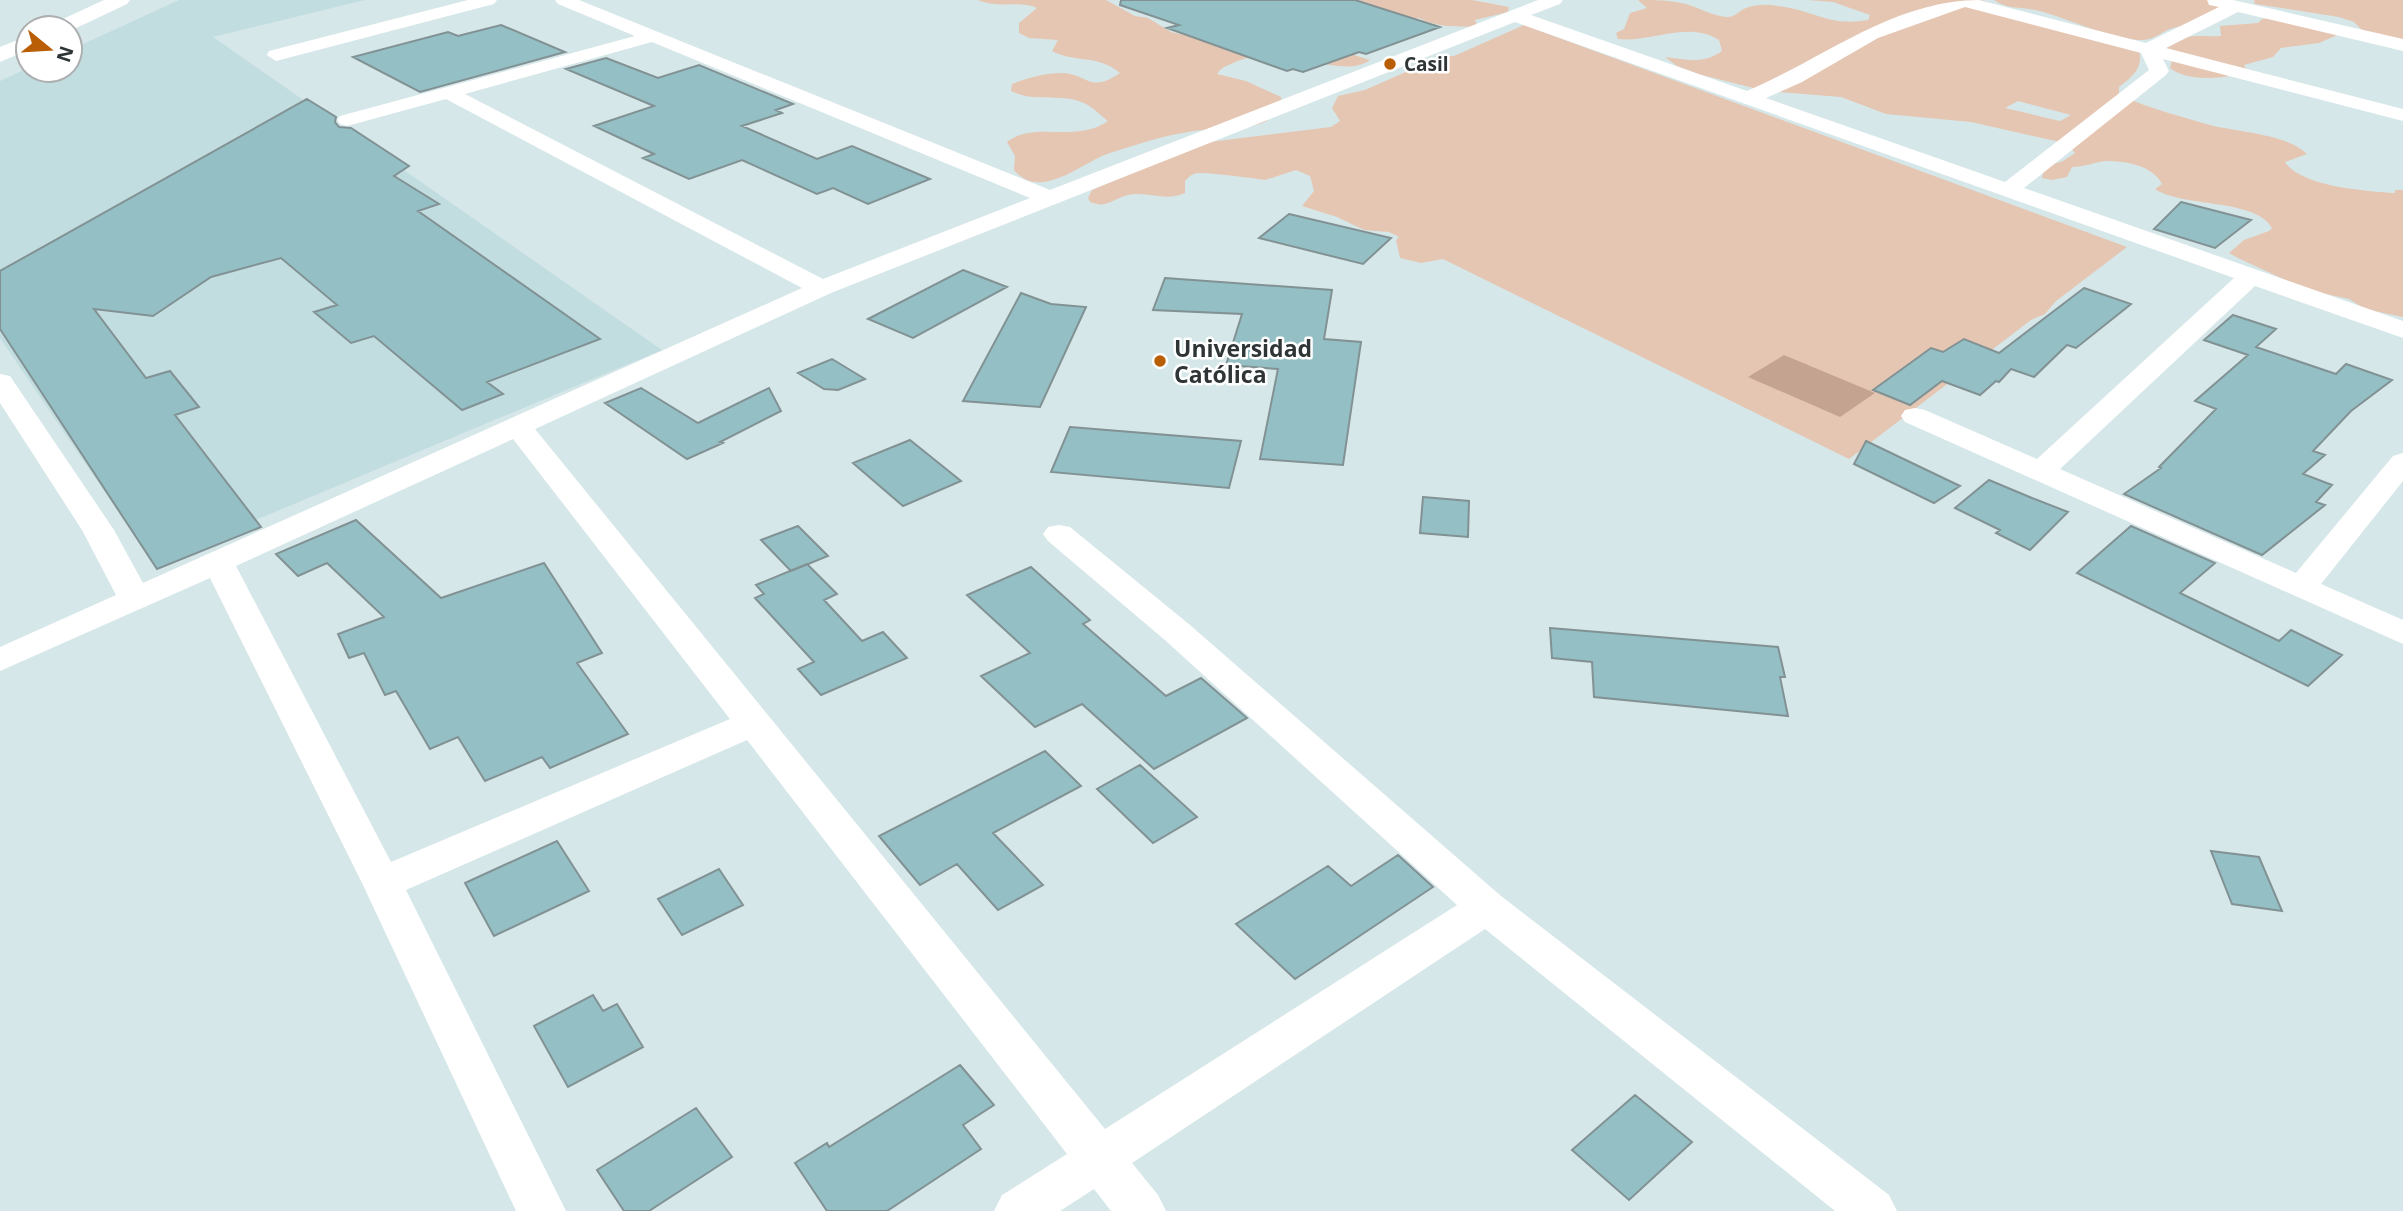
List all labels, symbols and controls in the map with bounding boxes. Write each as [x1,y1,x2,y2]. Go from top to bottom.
north arrow [14,14,84,84]
text: N [50,43,80,66]
place label: Casil [1404,51,1449,77]
marker: Casil [1382,56,1398,72]
place label: Universidad Católica [1174,332,1312,390]
marker: Universidad Católica [1152,353,1168,369]

